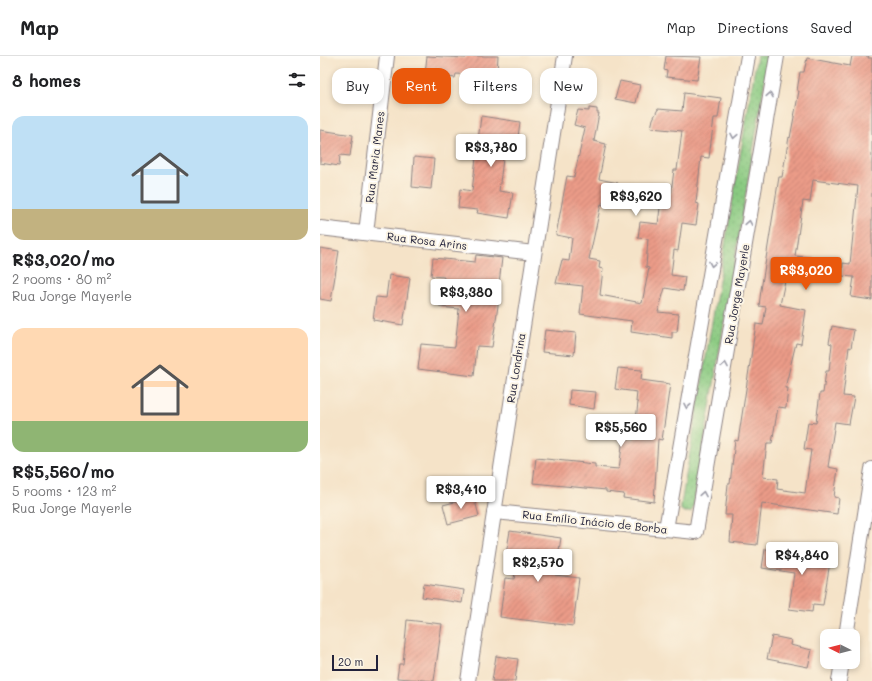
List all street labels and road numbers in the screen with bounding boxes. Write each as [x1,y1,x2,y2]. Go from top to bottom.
street label: Rua Maria Manes [361,110,388,204]
street label: Rua Rosa Arins [386,228,468,253]
street label: Rua Jorge Mayerle [720,242,753,345]
street label: Rua Londrina [503,332,528,404]
street label: Rua Emílio Inácio de Borba [522,506,668,537]

